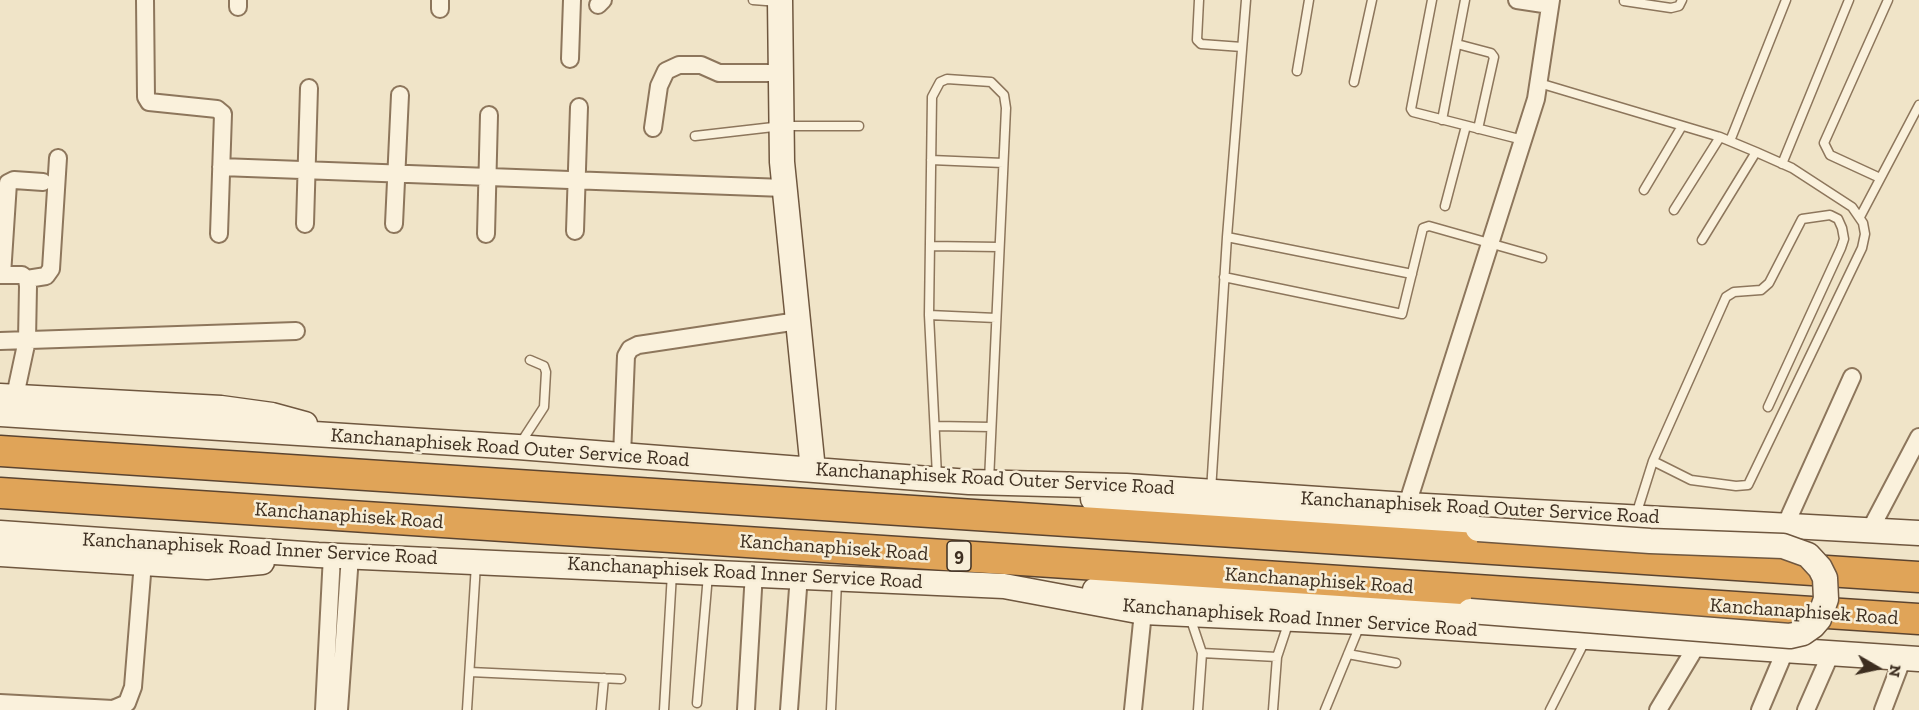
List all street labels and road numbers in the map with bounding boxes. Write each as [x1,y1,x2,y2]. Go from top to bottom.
street label: Kanchanaphisek Road Outer Service Road [330,423,690,473]
street label: Kanchanaphisek Road Outer Service Road [815,458,1175,500]
street label: Kanchanaphisek Road Outer Service Road [1300,487,1660,529]
street label: Kanchanaphisek Road [254,497,444,535]
street label: Kanchanaphisek Road Inner Service Road [82,528,438,570]
street label: Kanchanaphisek Road [739,529,929,567]
road number: 9 [947,541,971,571]
street label: Kanchanaphisek Road Inner Service Road [567,552,923,594]
street label: Kanchanaphisek Road [1224,562,1414,600]
street label: Kanchanaphisek Road [1709,593,1899,631]
street label: Kanchanaphisek Road Inner Service Road [1122,594,1478,642]

